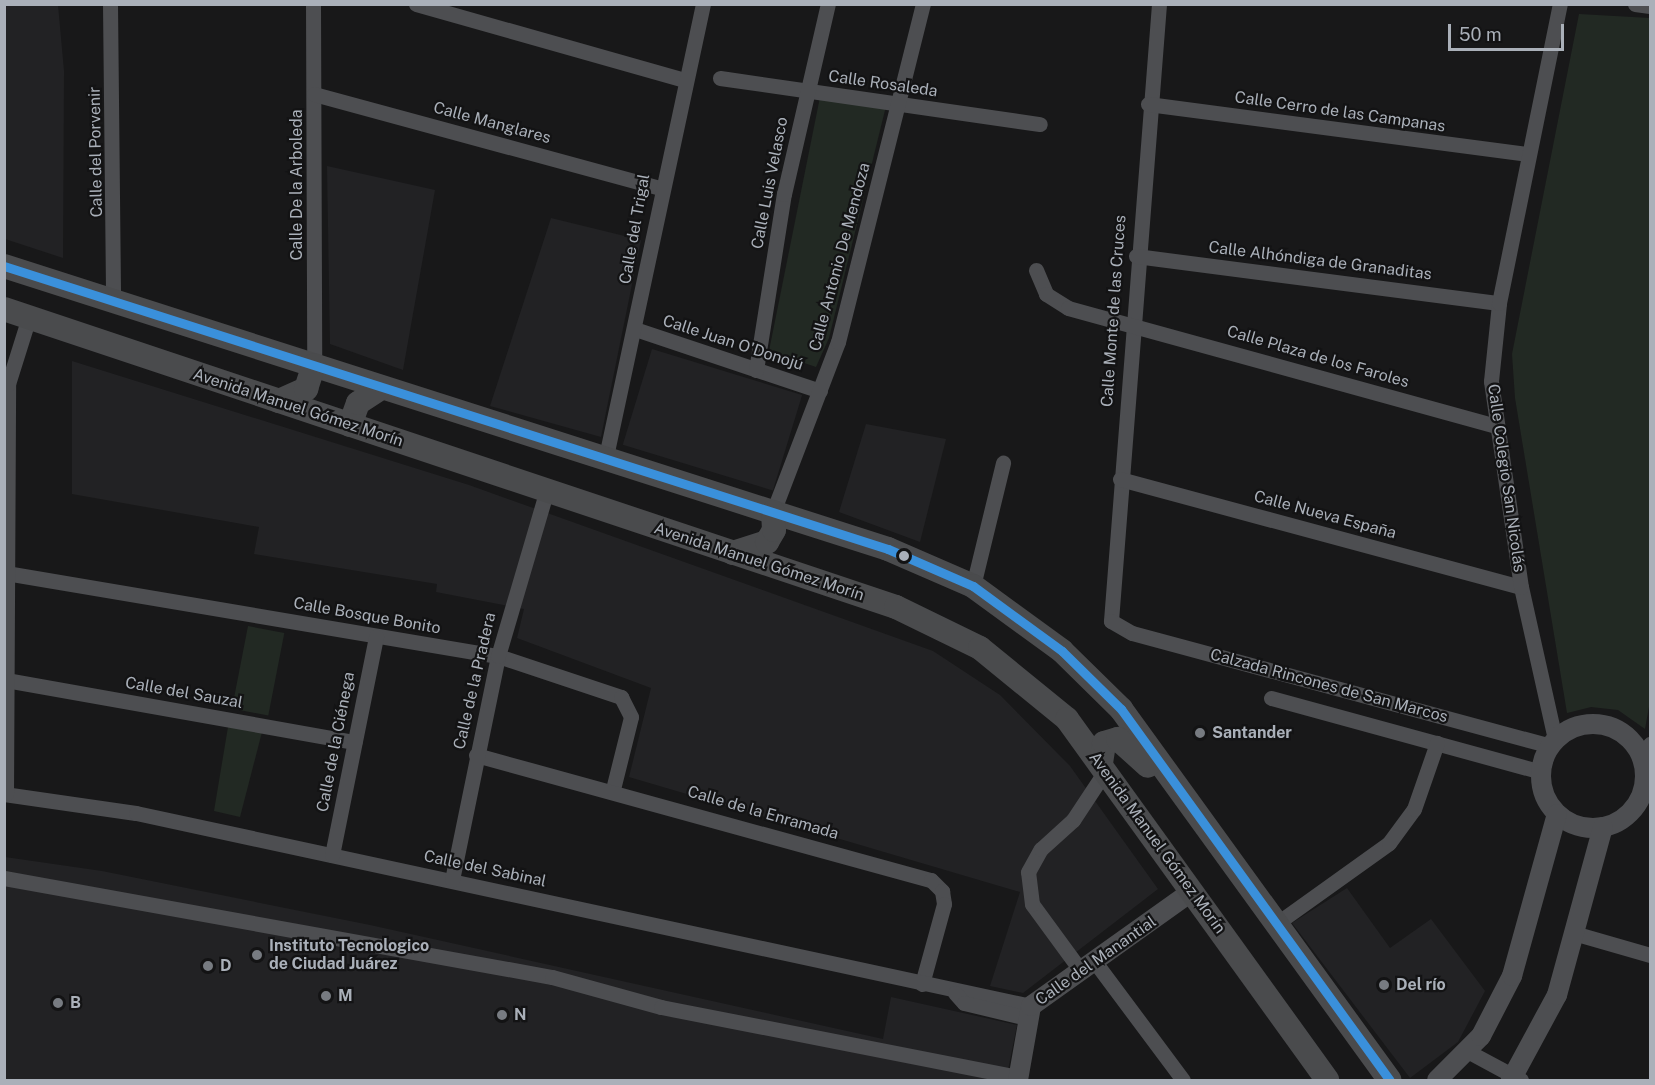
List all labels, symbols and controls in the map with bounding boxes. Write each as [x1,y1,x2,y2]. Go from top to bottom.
scale bar [1451,12,1566,50]
text: 50 m [1459,24,1502,45]
street label: Calle Rosaleda [827,67,939,101]
street label: Calle del Porvenir [85,86,107,218]
street label: Calle Cerro de las Campanas [1233,88,1447,136]
street label: Calle Manglares [431,98,553,148]
street label: Calle De la Arboleda [287,109,307,261]
street label: Calle Luis Velasco [748,115,792,251]
street label: Calle Antonio De Mendoza [806,161,874,353]
street label: Calle del Trigal [616,172,654,286]
street label: Calle Monte de las Cruces [1098,214,1130,408]
street label: Calle Alhóndiga de Granaditas [1207,238,1433,284]
street label: Calle Juan O'Donojú [660,311,806,375]
street label: Calle Plaza de los Faroles [1225,322,1411,392]
street label: Avenida Manuel Gómez Morín [191,365,405,451]
street label: Calle Colegio San Nicolás [1483,383,1529,573]
street label: Calle Nueva España [1252,487,1398,543]
street label: Avenida Manuel Gómez Morín [652,519,866,605]
unlabelled marker [898,550,910,562]
street label: Calle Bosque Bonito [292,594,442,638]
street label: Calle de la Pradera [450,611,500,751]
street label: Calzada Rincones de San Marcos [1208,645,1450,727]
street label: Calle de la Ciénega [313,670,359,814]
street label: Calle del Sauzal [124,673,244,713]
place label: Santander [1212,723,1292,743]
marker: Santander [1193,726,1207,740]
street label: Avenida Manuel Gómez Morín [1085,748,1229,938]
street label: Calle de la Enramada [685,782,841,844]
street label: Calle del Sabinal [422,847,548,891]
street label: Calle del Manantial [1032,912,1160,1010]
place label: Instituto Tecnologico de Ciudad Juárez [269,936,429,974]
marker: Instituto Tecnologico de Ciudad Juárez [250,948,264,962]
place label: D [220,956,232,976]
marker: D [201,959,215,973]
place label: Del río [1396,975,1446,995]
marker: Del río [1377,978,1391,992]
place label: M [338,986,353,1006]
marker: M [319,989,333,1003]
place label: B [70,993,81,1013]
marker: B [51,996,65,1010]
place label: N [514,1005,527,1025]
marker: N [495,1008,509,1022]

